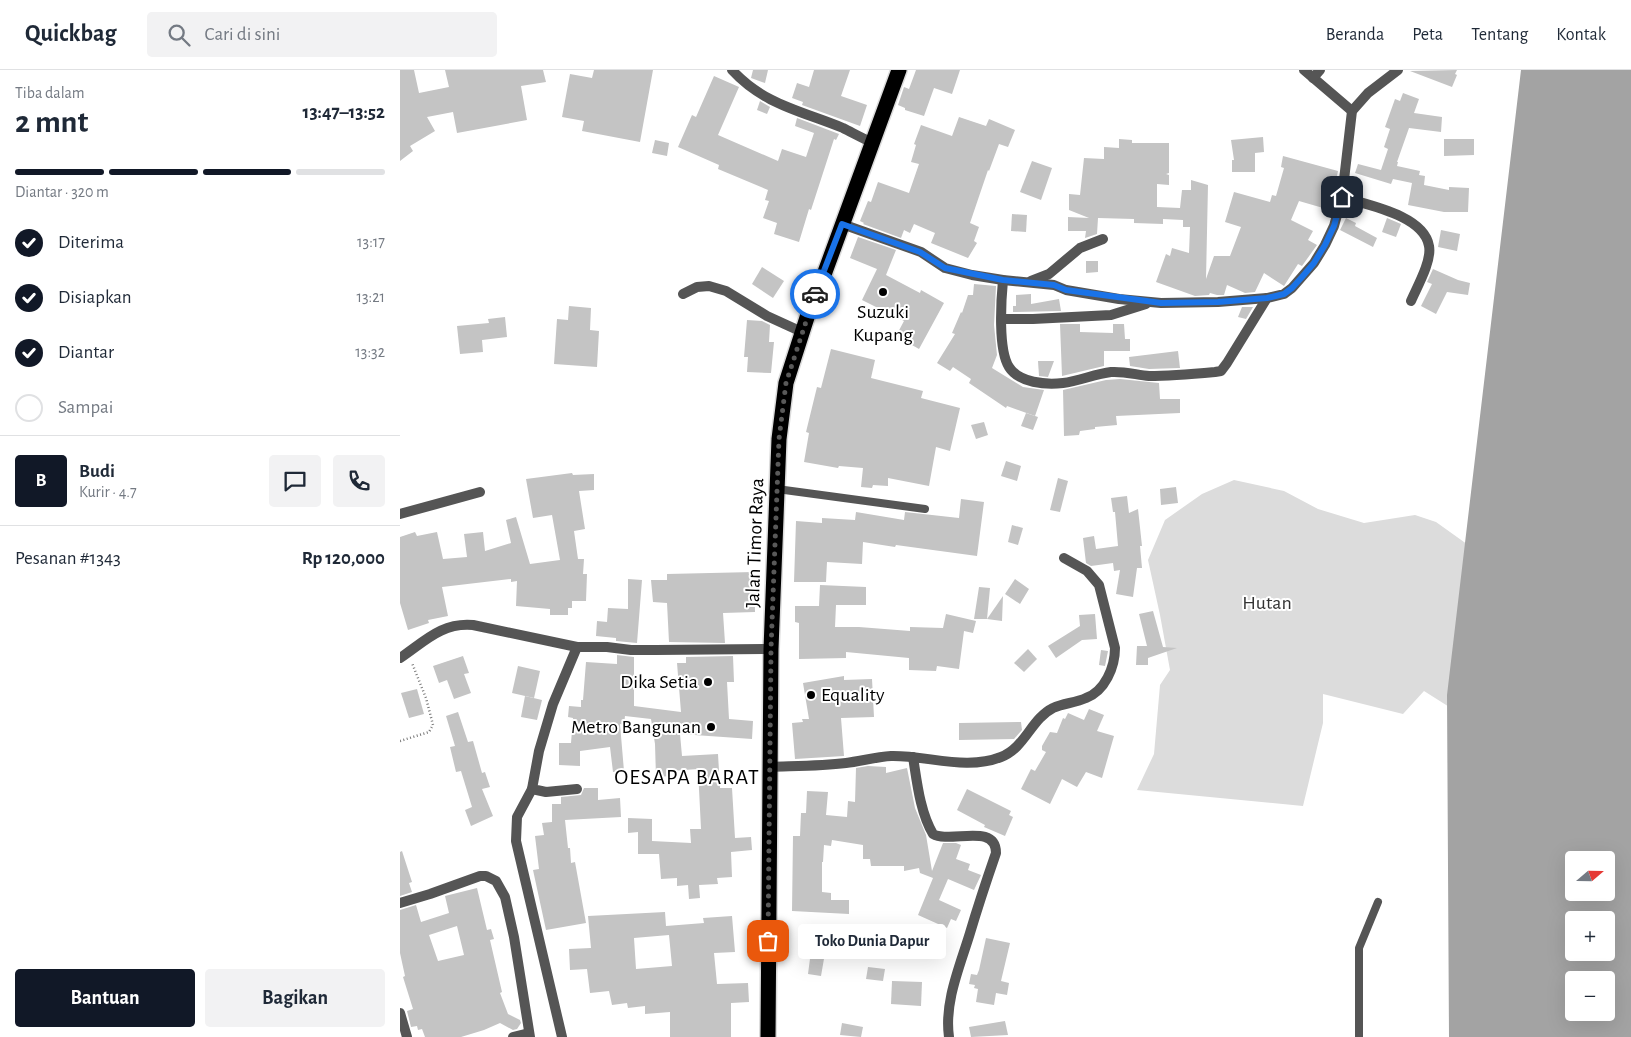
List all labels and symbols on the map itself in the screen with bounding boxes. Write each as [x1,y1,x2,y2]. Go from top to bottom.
pin [1321,176,1363,218]
courier [790,269,840,319]
marker: Suzuki Kupang [877,286,889,298]
place label: Suzuki Kupang [853,302,913,345]
street label: Jalan Timor Raya [743,478,767,608]
park label: Hutan [1242,593,1292,613]
place label: Dika Setia [620,672,698,692]
marker: Dika Setia [702,676,714,688]
place label: Equality [821,685,885,705]
marker: Equality [805,689,817,701]
place label: Metro Bangunan [571,717,701,737]
marker: Metro Bangunan [705,721,717,733]
district label: OESAPA BARAT [614,766,760,788]
north arrow [1565,851,1615,901]
pin [747,920,789,962]
callout: Toko Dunia Dapur [798,924,946,958]

